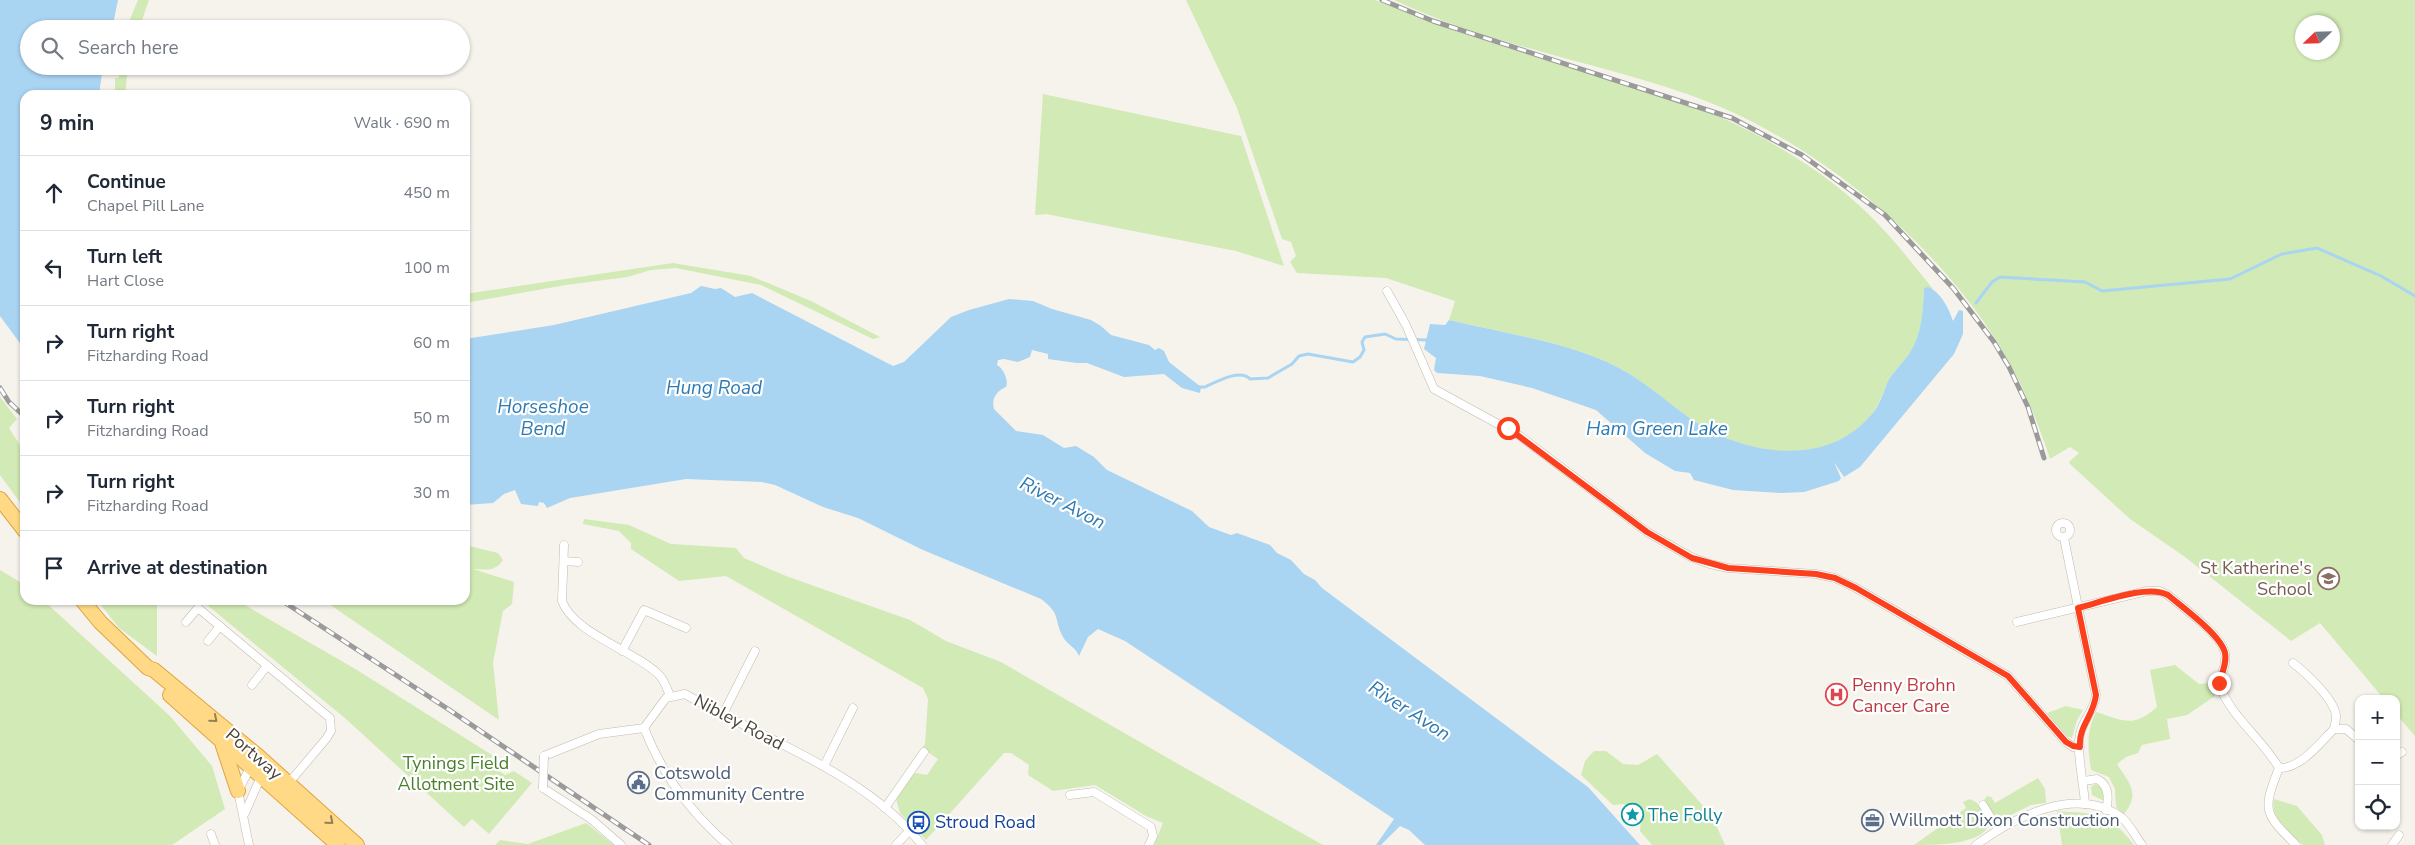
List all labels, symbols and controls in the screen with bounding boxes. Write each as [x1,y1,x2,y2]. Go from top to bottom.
north arrow [2295,15,2340,60]
search box [20,20,470,75]
icon: search [38,34,66,62]
text: Search here [78,35,179,61]
text: 9 min [40,109,94,137]
text: Walk · 690 m [354,112,450,134]
text: Continue [87,169,166,195]
icon: ahead [40,179,68,207]
text: 450 m [403,182,450,204]
text: Chapel Pill Lane [87,195,204,217]
text: Turn left [87,244,162,270]
icon: left [40,254,68,282]
text: 100 m [403,257,450,279]
text: Hart Close [87,270,164,292]
text: Turn right [87,319,174,345]
icon: right [40,329,68,357]
text: 60 m [413,332,450,354]
text: Fitzharding Road [87,345,209,367]
water label: Hung Road [666,375,763,401]
text: Turn right [87,394,174,420]
water label: Horseshoe Bend [497,394,589,442]
icon: right [40,404,68,432]
text: 50 m [413,407,450,429]
water label: Ham Green Lake [1586,416,1728,442]
route start [1497,417,1520,440]
text: Fitzharding Road [87,420,209,442]
text: Turn right [87,469,174,495]
water label: River Avon [1015,470,1110,536]
icon: right [40,479,68,507]
text: 30 m [413,482,450,504]
text: Fitzharding Road [87,495,209,517]
icon: arrive [40,554,68,582]
text: Arrive at destination [87,555,268,581]
place label: St Katherine's School [2200,556,2313,601]
school or university icon: St Katherine's School [2316,566,2340,590]
route end [2208,672,2231,695]
place label: Penny Brohn Cancer Care [1852,673,1956,718]
water label: River Avon [1363,675,1456,747]
hospital icon: Penny Brohn Cancer Care [1824,683,1848,707]
street label: Nibley Road [690,688,788,756]
map controls [2355,695,2400,830]
button: + [2355,695,2400,740]
one-way arrow [208,714,217,723]
street label: Portway [220,723,288,786]
button: − [2355,740,2400,785]
park label: Tynings Field Allotment Site [397,751,515,796]
place label: Cotswold Community Centre [654,761,805,806]
public building icon: Cotswold Community Centre [626,771,650,795]
button: locate [2355,785,2400,830]
place icon: The Folly [1620,803,1644,827]
place label: The Folly [1648,803,1723,827]
office icon: Willmott Dixon Construction [1861,808,1885,832]
place label: Willmott Dixon Construction [1889,808,2120,832]
bus stop icon: Stroud Road [907,810,931,834]
place label: Stroud Road [935,810,1036,834]
one-way arrow [324,815,333,824]

